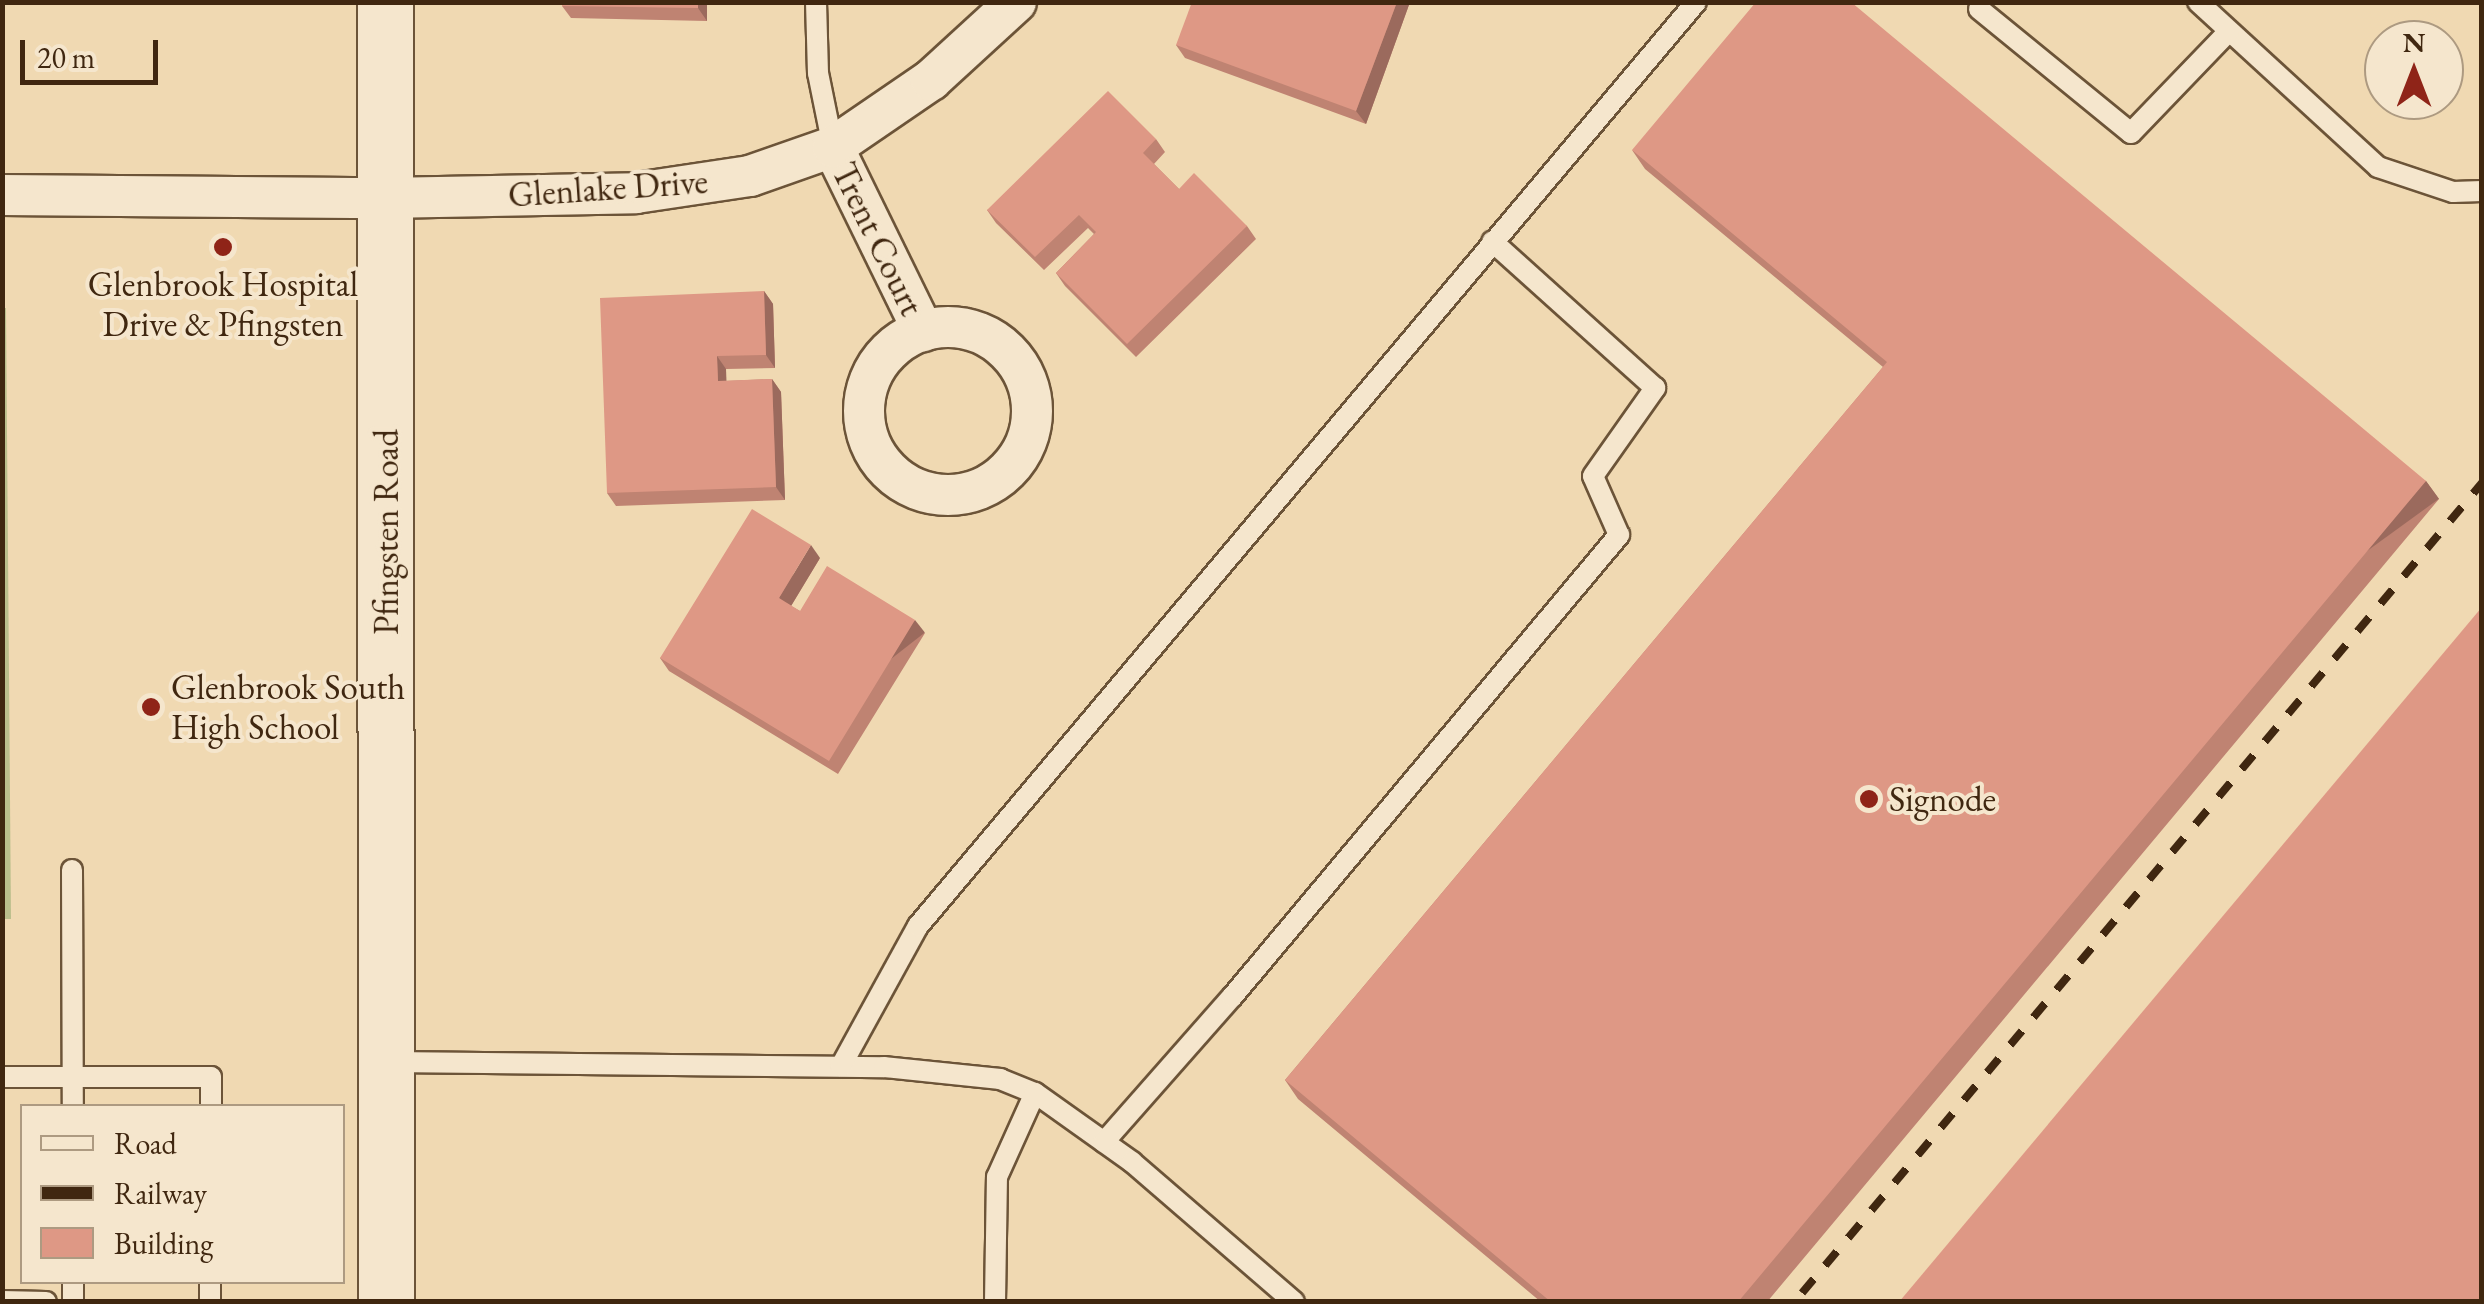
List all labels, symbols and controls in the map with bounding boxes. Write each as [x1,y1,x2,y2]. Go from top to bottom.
scale bar [25,20,162,82]
north arrow [2364,20,2464,120]
text: N [2403,24,2425,60]
text: 20 m [37,38,95,77]
street label: Trent Court [823,156,933,322]
street label: Glenlake Drive [507,160,709,216]
marker: Glenbrook Hospital Drive & Pfingsten [212,236,234,258]
place label: Glenbrook Hospital Drive & Pfingsten [88,263,358,345]
street label: Pfingsten Road [365,429,407,635]
place label: Glenbrook South High School [171,666,405,748]
marker: Glenbrook South High School [140,696,162,718]
place label: Signode [1889,778,1996,820]
marker: Signode [1858,788,1880,810]
legend [20,1104,345,1284]
text: Road [114,1124,177,1163]
text: Railway [114,1174,207,1213]
text: Building [114,1224,213,1263]

